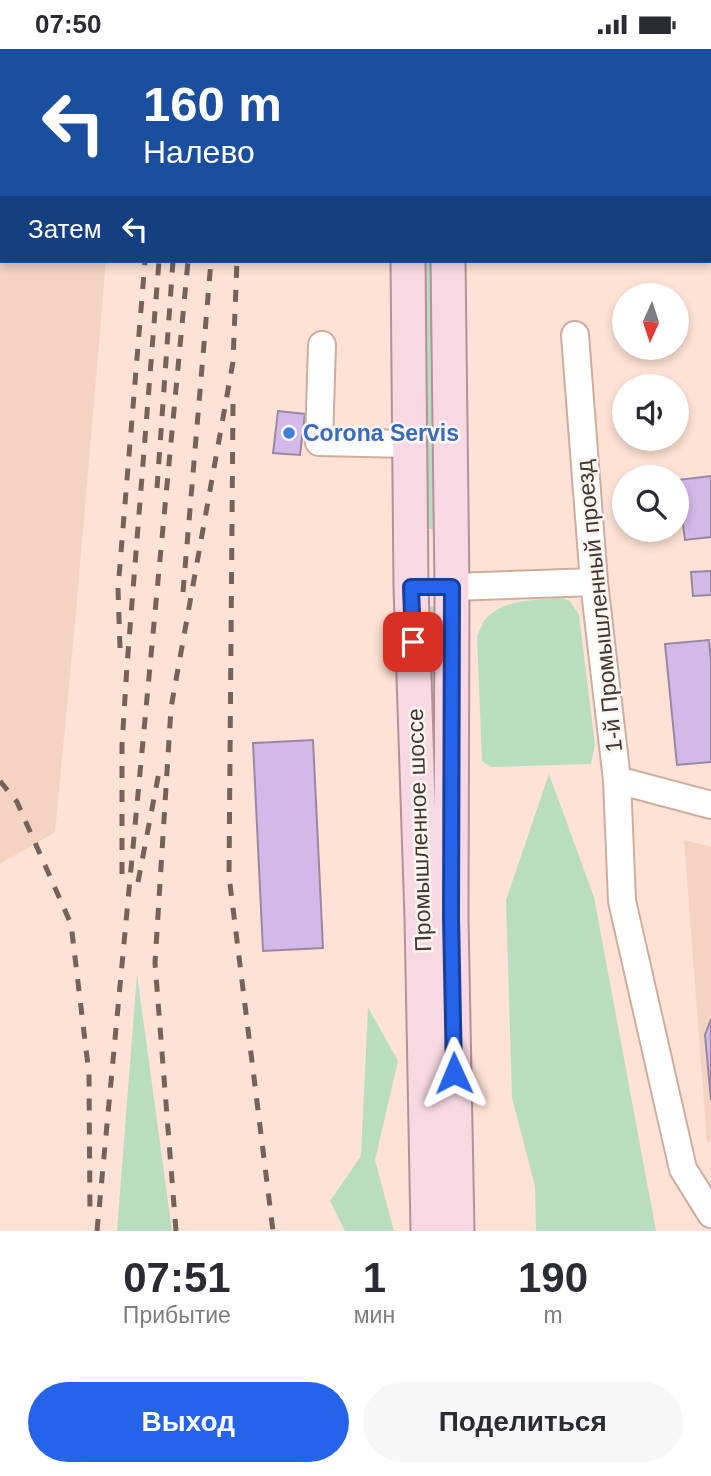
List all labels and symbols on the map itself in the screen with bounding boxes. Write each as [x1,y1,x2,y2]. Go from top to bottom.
north arrow [612,283,690,361]
place label: Corona Servis [303,420,459,446]
marker: Corona Servis [281,425,297,441]
street label: 1-й Промышленный проезд [571,458,627,753]
pin [383,612,443,672]
street label: Промышленное шоссе [402,708,436,952]
position arrow [417,1036,491,1110]

